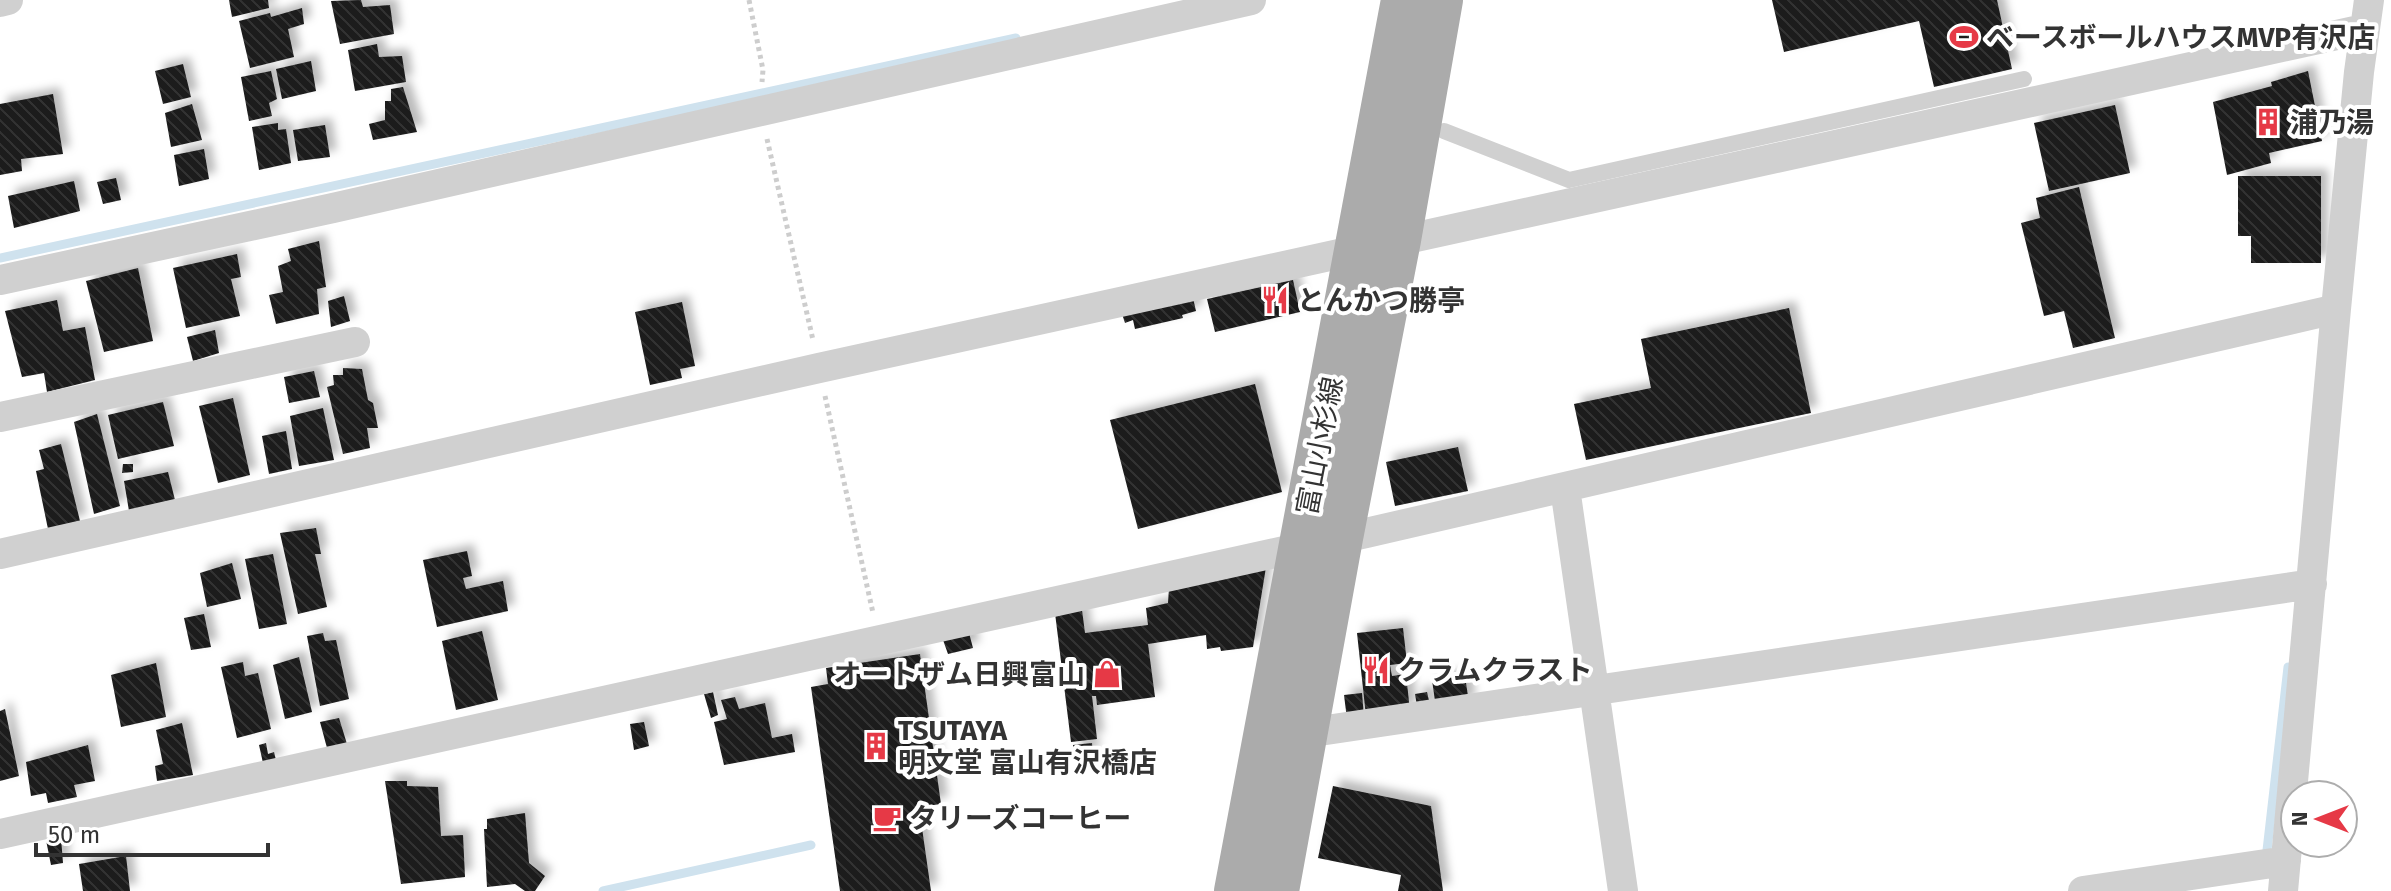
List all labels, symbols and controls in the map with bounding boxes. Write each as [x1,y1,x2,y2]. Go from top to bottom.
place label: ベースボールハウスMVP有沢店 [1986,21,2375,54]
sports icon: ベースボールハウスMVP有沢店 [1949,22,1979,52]
place label: 浦乃湯 [2290,106,2374,139]
building icon: 浦乃湯 [2253,107,2283,137]
place label: とんかつ勝亭 [1297,284,1465,317]
restaurant icon: とんかつ勝亭 [1260,285,1290,315]
street label: 富山小杉線 [1290,374,1350,518]
place label: クラムクラスト [1398,654,1593,687]
restaurant icon: クラムクラスト [1361,655,1391,685]
place label: オートザム日興富山 [834,658,1085,691]
shop icon: オートザム日興富山 [1092,659,1122,689]
place label: TSUTAYA 明文堂 富山有沢橋店 [898,714,1157,779]
building icon: TSUTAYA 明文堂 富山有沢橋店 [861,731,891,761]
north arrow [2279,779,2359,859]
place label: タリーズコーヒー [909,802,1132,835]
cafe icon: タリーズコーヒー [872,803,902,833]
scale bar [36,807,268,857]
text: N [2286,812,2313,826]
text: 50 m [48,821,100,849]

